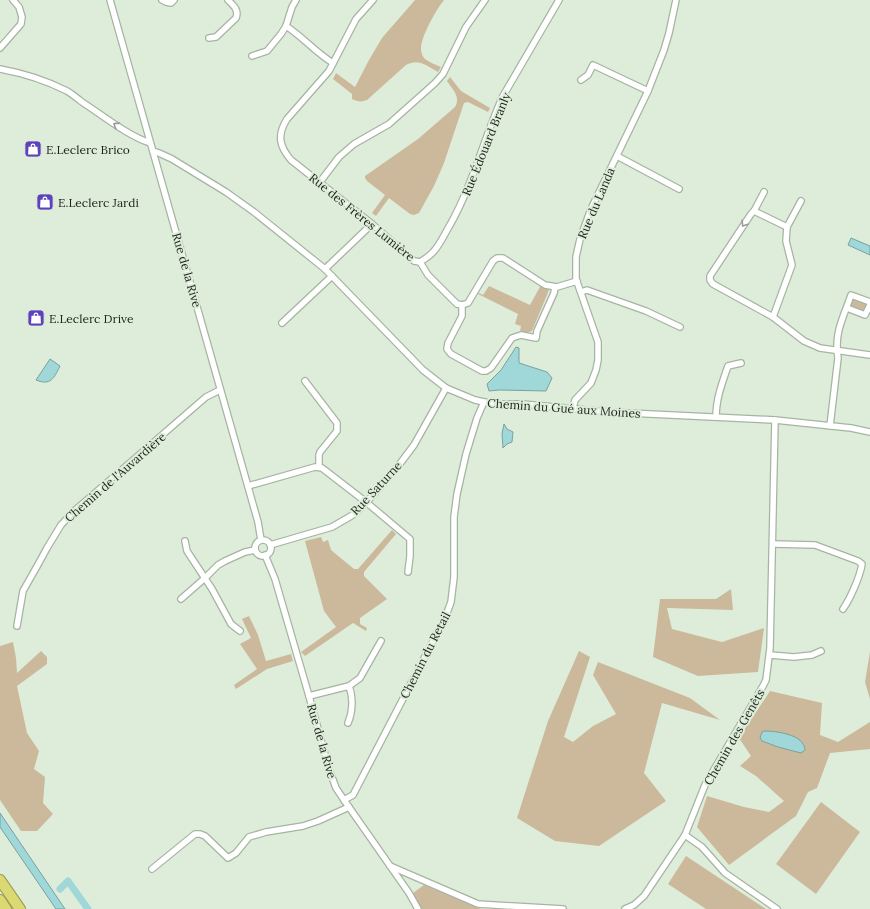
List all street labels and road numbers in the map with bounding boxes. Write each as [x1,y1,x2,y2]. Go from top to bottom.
street label: Rue Édouard Branly [458,89,514,198]
street label: Rue du Landa [574,165,618,241]
street label: Rue des Frères Lumière [306,170,418,265]
street label: Rue de la Rive [169,231,205,310]
street label: Chemin du Gué aux Moines [487,395,642,421]
street label: Chemin de l'Auvardière [61,429,169,525]
street label: Rue Saturne [347,458,405,518]
street label: Chemin du Retail [397,609,453,701]
street label: Chemin des Genêts [700,686,768,788]
street label: Rue de la Rive [304,702,340,781]

